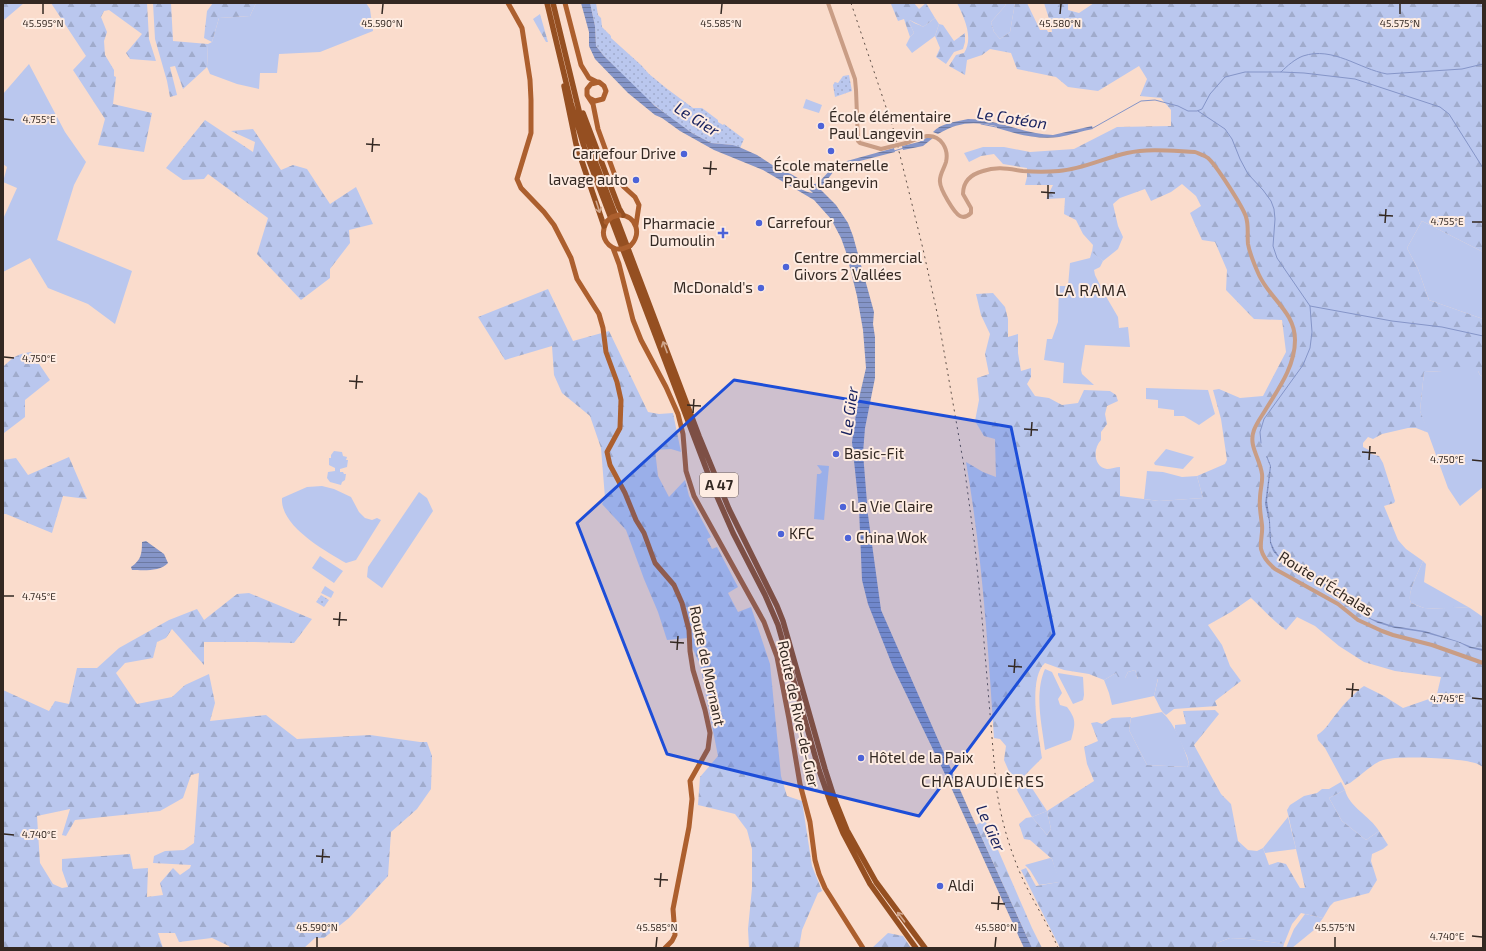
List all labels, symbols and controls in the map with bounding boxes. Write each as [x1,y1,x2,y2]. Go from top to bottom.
text: 45.595°N [23,17,63,29]
text: 45.590°N [361,17,403,29]
text: 45.585°N [700,17,742,29]
text: 45.580°N [1039,17,1081,29]
text: 45.575°N [1380,17,1420,29]
water label: Le Gier [671,98,724,140]
water label: Le Cotéon [976,103,1049,132]
place label: École élémentaire Paul Langevin [829,107,951,142]
text: 4.755°E [22,113,56,125]
marker: École élémentaire Paul Langevin [816,121,826,131]
place label: Carrefour Drive [572,144,676,162]
marker: École maternelle Paul Langevin [826,146,836,156]
marker: Carrefour Drive [679,149,689,159]
place label: École maternelle Paul Langevin [774,156,888,191]
place label: lavage auto [548,170,628,188]
marker: lavage auto [631,175,641,185]
one-way arrow [595,201,602,214]
place label: Carrefour [767,213,832,231]
place label: Pharmacie Dumoulin [643,214,715,249]
text: 4.755°E [1430,215,1464,227]
marker: Carrefour [754,218,764,228]
marker: Pharmacie Dumoulin [718,228,728,238]
place label: Centre commercial Givors 2 Vallées [794,248,922,283]
marker: Centre commercial Givors 2 Vallées [781,262,791,272]
place label: McDonald's [673,278,753,296]
district label: LA RAMA [1055,280,1127,299]
marker: McDonald's [756,283,766,293]
one-way arrow [661,341,669,353]
text: 4.750°E [22,352,56,364]
water label: Le Gier [836,385,861,437]
place label: Basic-Fit [844,444,904,462]
marker: Basic-Fit [831,449,841,459]
text: 4.750°E [1430,453,1464,465]
road number: A 47 [700,473,738,497]
place label: La Vie Claire [851,497,933,515]
marker: La Vie Claire [838,502,848,512]
place label: KFC [789,524,815,542]
place label: China Wok [856,528,928,546]
marker: KFC [776,529,786,539]
marker: China Wok [843,533,853,543]
street label: Route d'Échalas [1276,547,1377,619]
text: 4.745°E [22,590,56,602]
street label: Route de Mornant [686,604,730,728]
street label: Route de Rive-de-Gier [775,639,823,789]
text: 4.745°E [1430,692,1464,704]
place label: Hôtel de la Paix [869,748,973,766]
marker: Hôtel de la Paix [856,753,866,763]
district label: CHABAUDIÈRES [921,771,1045,790]
water label: Le Gier [973,802,1010,855]
text: 4.740°E [22,828,57,840]
place label: Aldi [948,876,974,894]
marker: Aldi [935,881,945,891]
one-way arrow [897,912,905,923]
text: 45.590°N [296,921,338,933]
text: 45.585°N [636,921,678,933]
text: 45.580°N [975,921,1017,933]
text: 45.575°N [1315,921,1355,933]
text: 4.740°E [1430,930,1465,942]

